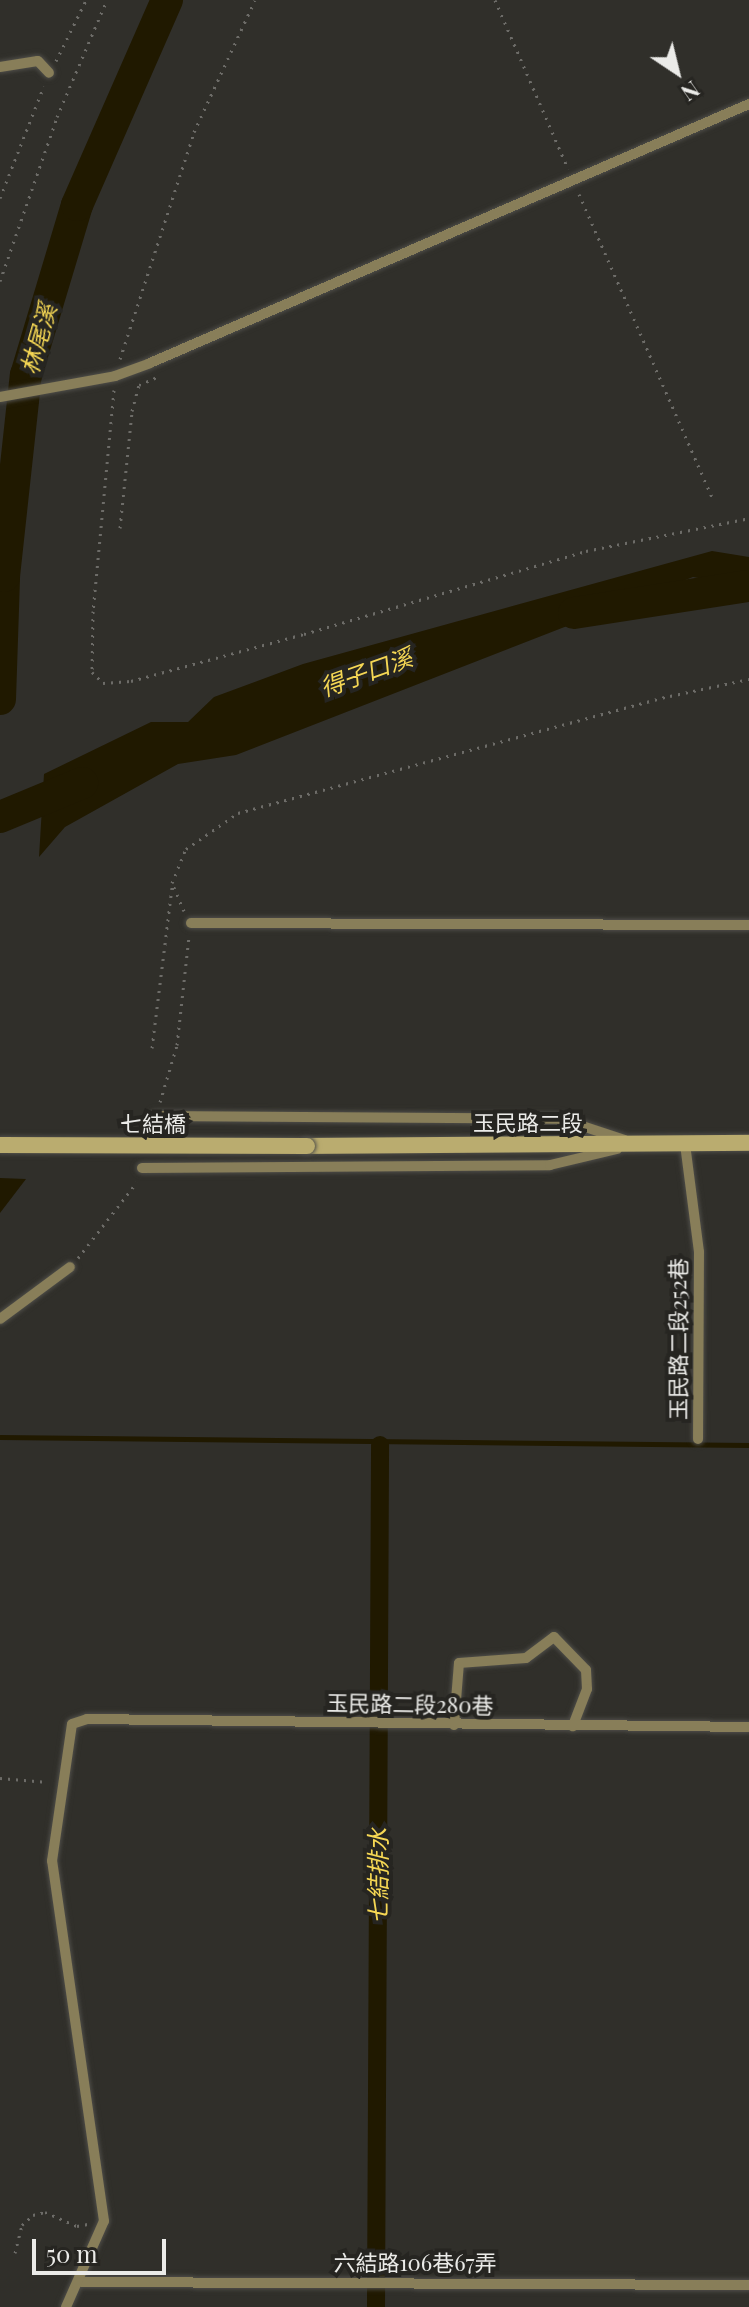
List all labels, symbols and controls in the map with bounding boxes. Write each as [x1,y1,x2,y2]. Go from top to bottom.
north arrow [637,32,717,112]
text: N [676,75,706,108]
water label: 林尾溪 [14,300,62,378]
water label: 得子口溪 [316,642,416,702]
street label: 玉民路二段 [473,1110,583,1136]
street label: 七結橋 [120,1111,186,1137]
street label: 玉民路二段252巷 [665,1258,691,1420]
street label: 玉民路二段280巷 [326,1689,494,1719]
water label: 七結排水 [364,1828,392,1924]
scale bar [36,2223,170,2273]
text: 50 m [46,2237,98,2269]
street label: 六結路106巷67弄 [333,2250,497,2276]

